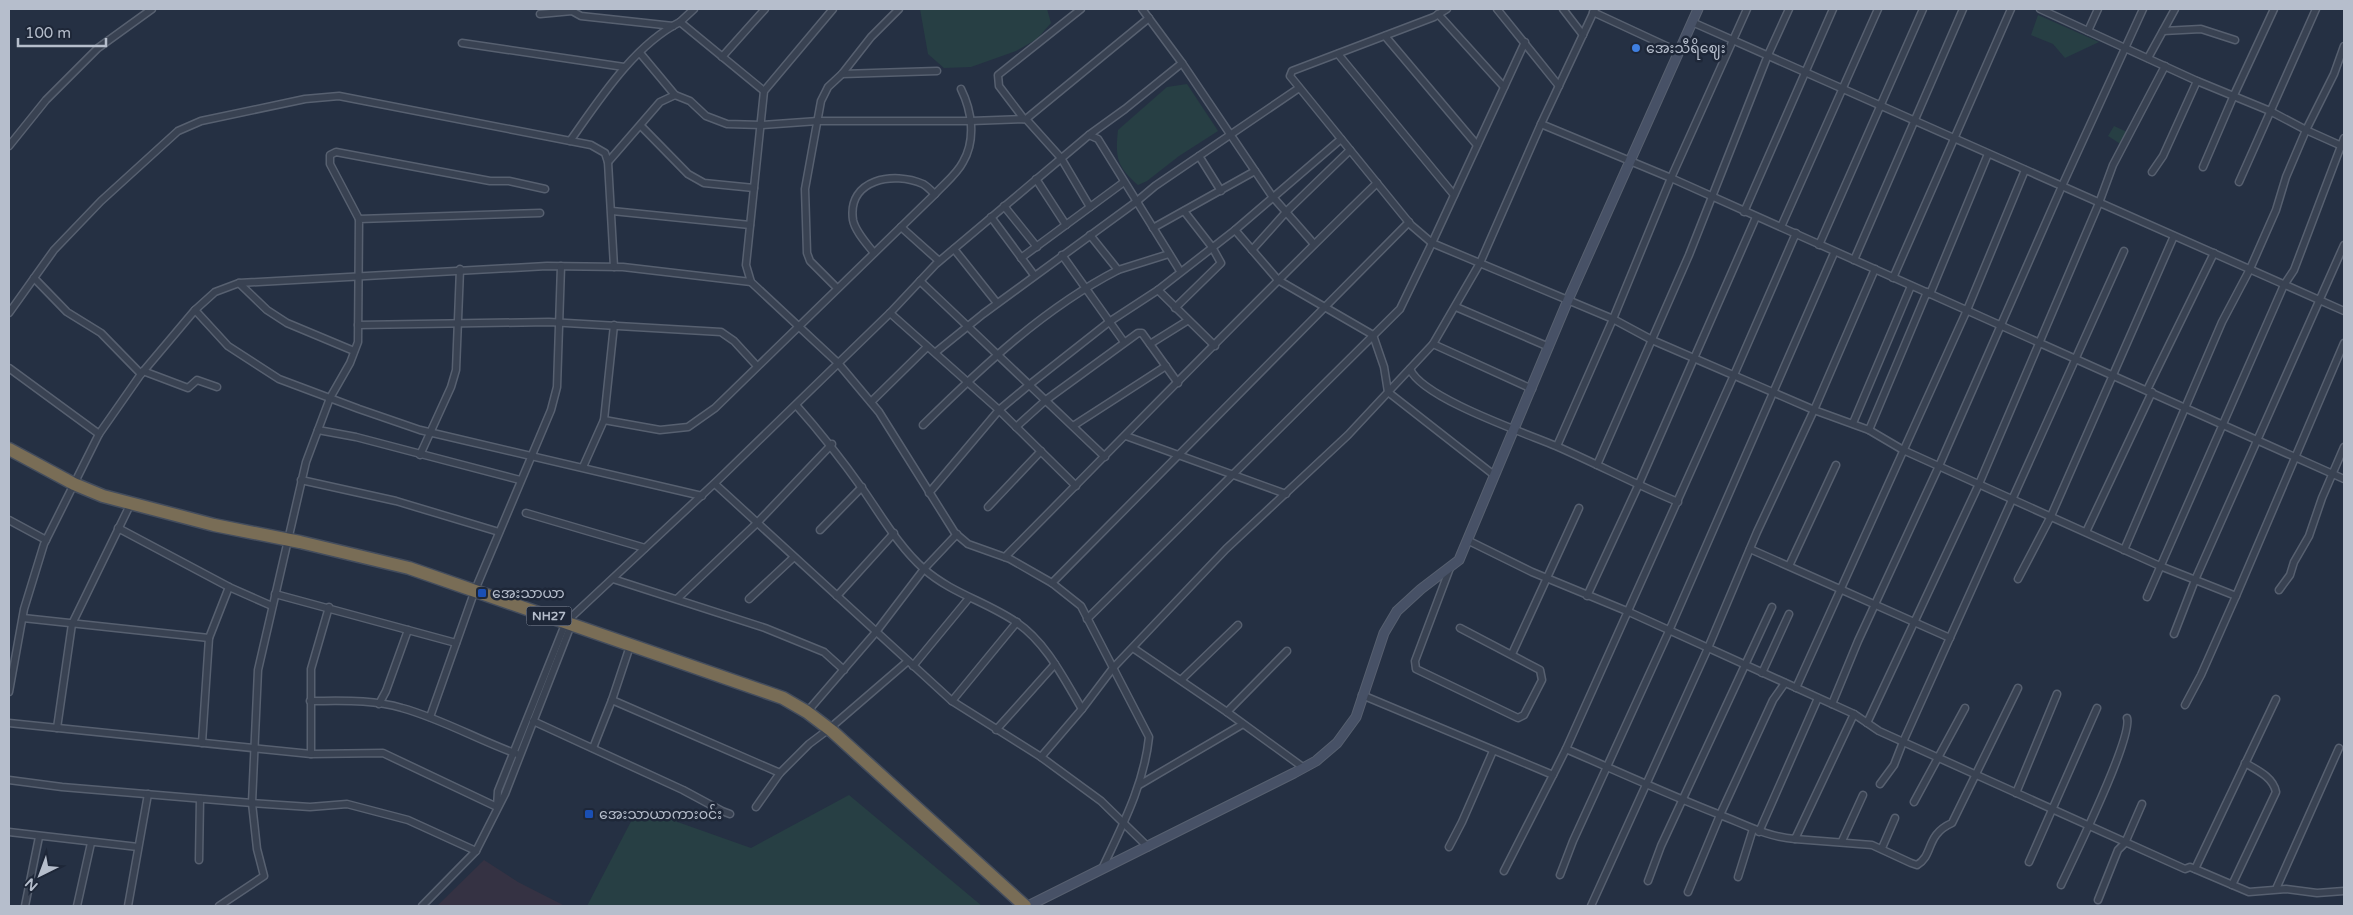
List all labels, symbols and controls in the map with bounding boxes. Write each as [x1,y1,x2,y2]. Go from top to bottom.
scale bar [18,15,105,47]
text: 100 m [25,24,71,42]
place label: အေးသီရိဈေး [1646,38,1726,60]
marker: အေးသီရိဈေး [1630,42,1642,54]
place label: အေးသာယာ [492,585,565,602]
marker: အေးသာယာ [476,587,488,599]
road number: NH27 [526,606,572,626]
place label: အေးသာယာကားဝင်း [599,804,722,823]
marker: အေးသာယာကားဝင်း [583,808,595,820]
north arrow [15,850,65,900]
text: N [22,874,42,894]

